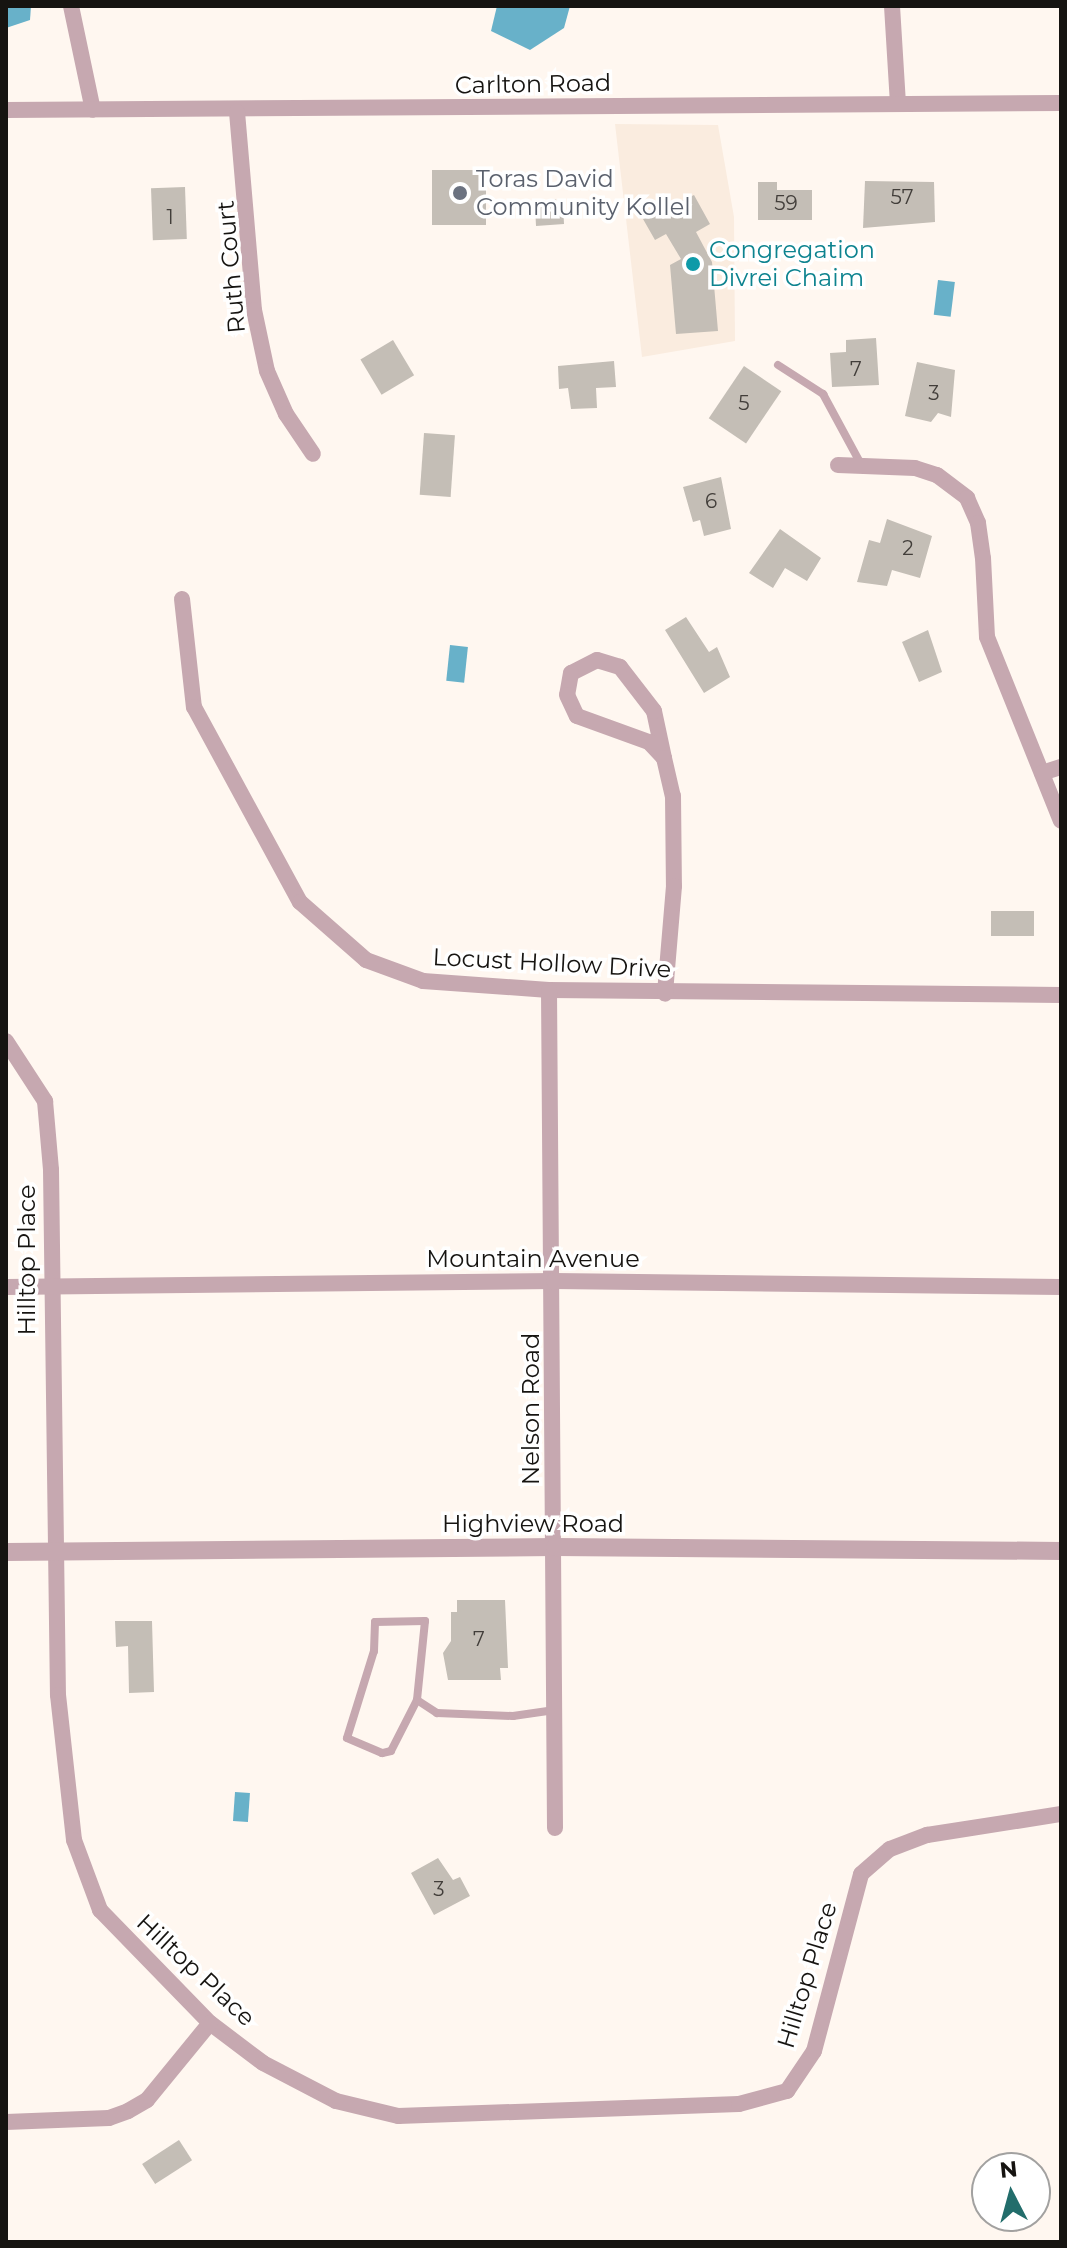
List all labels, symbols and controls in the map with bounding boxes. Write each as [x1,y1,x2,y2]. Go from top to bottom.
street label: Carlton Road [455,68,611,100]
place label: Toras David Community Kollel [476,165,691,221]
marker: Toras David Community Kollel [451,184,469,202]
house number: 57 [891,185,913,209]
house number: 59 [774,191,798,215]
street label: Ruth Court [211,199,251,335]
house number: 1 [166,205,174,229]
place label: Congregation Divrei Chaim [709,236,875,292]
marker: Congregation Divrei Chaim [684,255,702,273]
house number: 7 [850,357,862,381]
house number: 3 [928,381,940,405]
house number: 5 [738,391,750,415]
house number: 6 [705,489,717,513]
house number: 2 [902,536,914,560]
street label: Locust Hollow Drive [432,942,672,984]
street label: Hilltop Place [13,1184,41,1336]
street label: Mountain Avenue [426,1245,640,1273]
street label: Nelson Road [517,1333,545,1485]
street label: Highview Road [442,1510,624,1538]
house number: 7 [473,1627,485,1651]
house number: 3 [433,1877,445,1901]
street label: Hilltop Place [771,1898,843,2052]
street label: Hilltop Place [131,1908,261,2032]
north arrow [971,2152,1051,2232]
text: N [998,2155,1019,2184]

